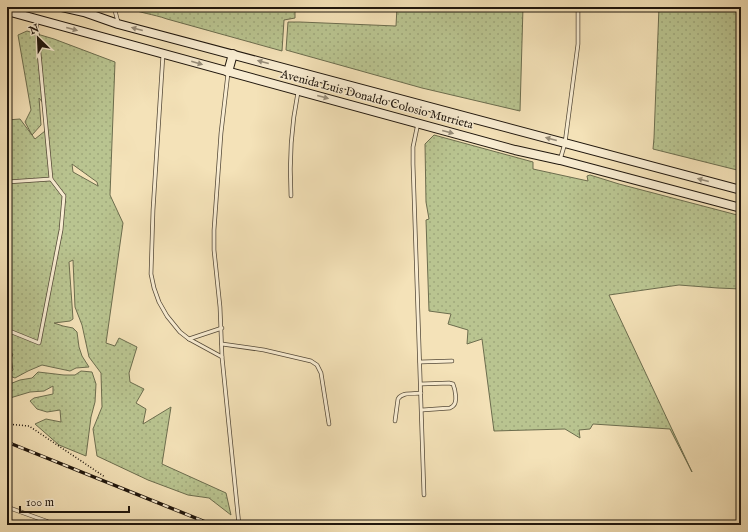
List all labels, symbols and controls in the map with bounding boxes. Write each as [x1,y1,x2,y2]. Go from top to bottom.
north arrow [18,18,58,58]
text: N [26,21,42,39]
one-way arrow [66,26,78,32]
one-way arrow [131,26,143,32]
one-way arrow [256,59,269,65]
one-way arrow [191,61,203,67]
street label: Avenida Luis Donaldo Colosio Murrieta [278,66,476,133]
one-way arrow [317,94,329,100]
one-way arrow [442,129,454,135]
one-way arrow [544,136,556,142]
one-way arrow [697,176,710,182]
scale bar [20,488,129,514]
text: 100 m [26,495,54,510]

